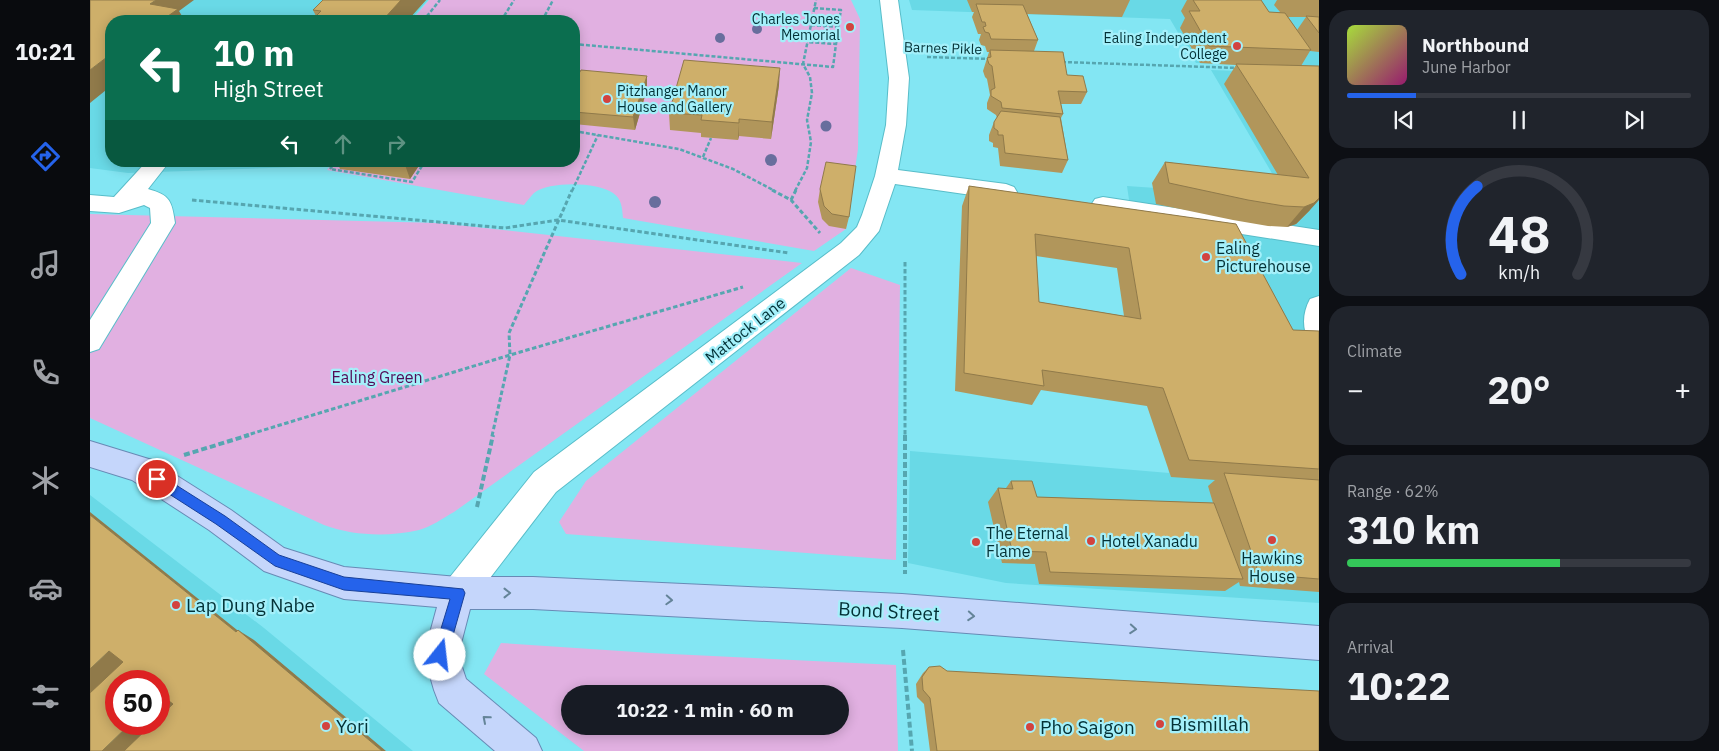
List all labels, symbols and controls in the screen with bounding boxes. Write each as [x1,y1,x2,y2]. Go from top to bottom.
place label: Charles Jones Memorial [752,10,840,44]
marker: Charles Jones Memorial [844,21,856,33]
place label: Ealing Independent College [1104,29,1227,63]
text: 10 m [213,30,295,76]
text: Northbound [1422,33,1529,57]
icon: left [130,35,195,100]
text: 10:21 [15,37,75,66]
street label: Barnes Pikle [904,38,983,58]
marker: Ealing Independent College [1231,40,1243,52]
text: June Harbor [1422,57,1511,77]
text: High Street [213,74,324,103]
place label: Pitzhanger Manor House and Gallery [617,82,732,116]
marker: Pitzhanger Manor House and Gallery [601,93,613,105]
icon: previous [1390,106,1418,134]
icon: pause [1505,106,1533,134]
icon: next [1620,106,1648,134]
icon: left [276,130,304,158]
icon: ahead [329,130,357,158]
icon: right [382,130,410,158]
icon: directions [28,139,63,174]
text: 48 [1488,200,1550,267]
place label: Ealing Picturehouse [1216,238,1311,276]
icon: music [28,247,63,282]
marker: Ealing Picturehouse [1200,251,1212,263]
text: km/h [1498,261,1540,284]
street label: Mattock Lane [701,292,789,367]
text: Climate [1347,341,1402,361]
icon: phone [28,355,63,390]
text: 20° [1487,365,1551,414]
park label: Ealing Green [331,367,423,387]
text: − [1347,371,1364,408]
text: + [1674,371,1691,408]
pin [136,458,178,500]
icon: climate [28,463,63,498]
icon: arrive [143,465,171,493]
text: Range · 62% [1347,481,1439,501]
text: 310 km [1347,505,1480,554]
place label: The Eternal Flame [986,523,1068,561]
place label: Hotel Xanadu [1101,531,1198,551]
marker: Hawkins House [1266,534,1278,546]
marker: Hotel Xanadu [1085,535,1097,547]
marker: The Eternal Flame [970,536,982,548]
place label: Hawkins House [1241,548,1303,586]
icon: car [28,571,63,606]
one-way arrow [504,588,511,598]
place label: Lap Dung Nabe [186,593,315,617]
one-way arrow [666,595,673,605]
street label: Bond Street [838,596,940,626]
marker: Lap Dung Nabe [170,599,182,611]
one-way arrow [968,611,976,622]
one-way arrow [1130,623,1138,634]
position arrow [413,628,465,680]
text: Arrival [1347,637,1394,657]
text: 10:22 [1347,661,1451,710]
speed limit sign: 50 [105,670,170,735]
icon: filters [28,679,63,714]
text: 10:22 · 1 min · 60 m [616,698,794,722]
place label: Bismillah [1170,712,1249,736]
place label: Yori [336,714,369,738]
place label: Pho Saigon [1040,715,1135,739]
one-way arrow [482,716,491,725]
marker: Bismillah [1154,718,1166,730]
marker: Yori [320,720,332,732]
marker: Pho Saigon [1024,721,1036,733]

